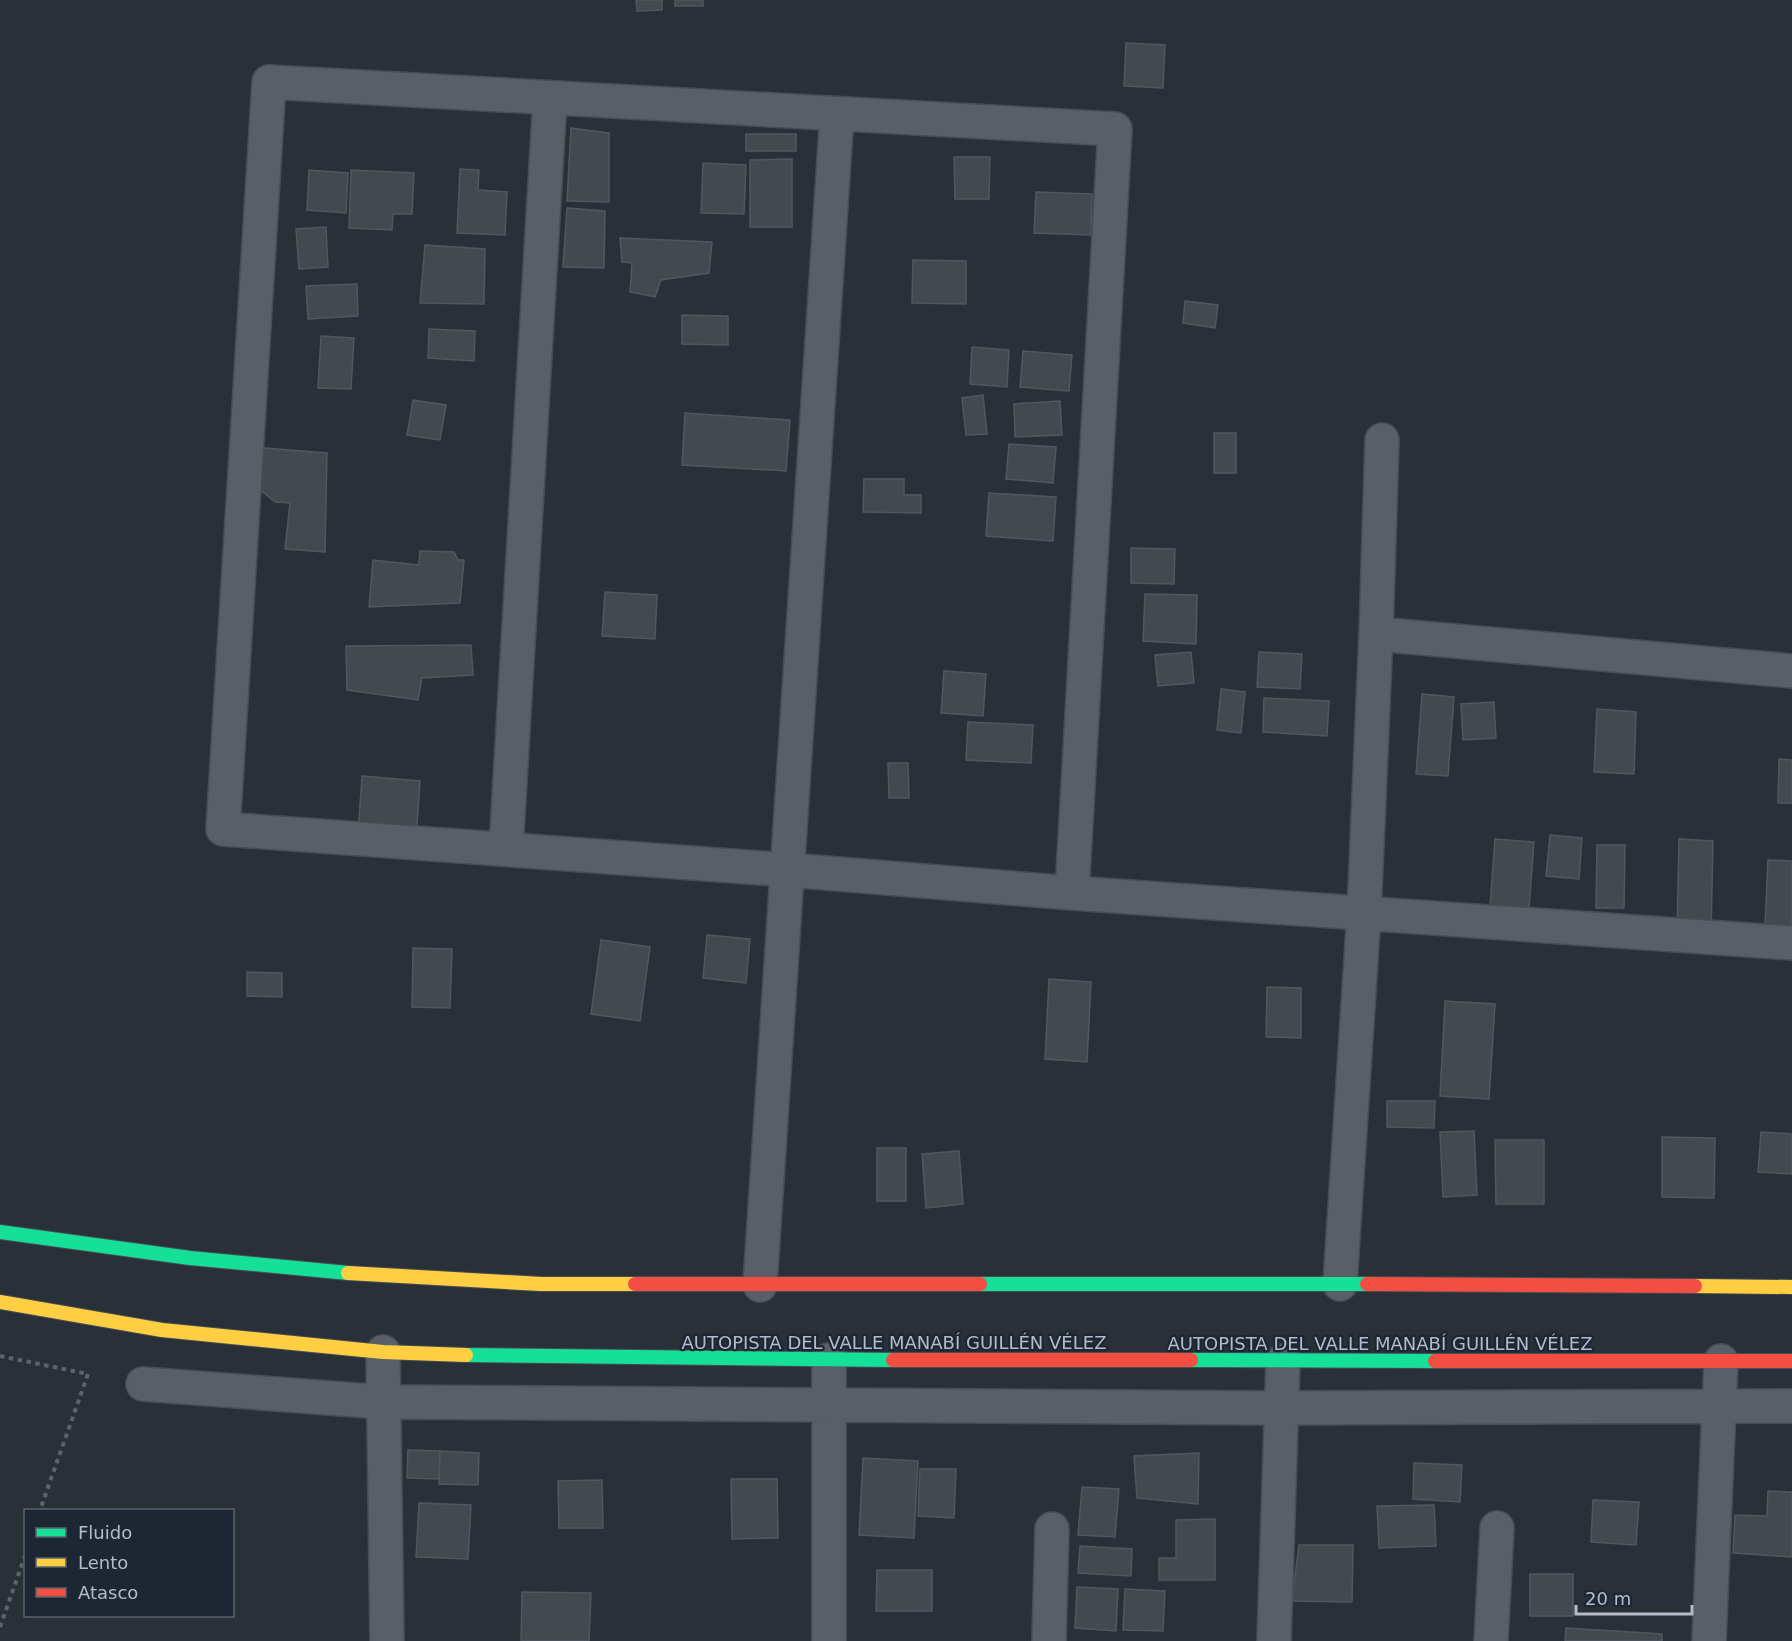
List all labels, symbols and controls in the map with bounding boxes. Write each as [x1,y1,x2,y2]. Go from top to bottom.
street label: AUTOPISTA DEL VALLE MANABÍ GUILLÉN VÉLEZ [682,1332,1106,1353]
street label: AUTOPISTA DEL VALLE MANABÍ GUILLÉN VÉLEZ [1168,1333,1592,1354]
legend [24,1509,234,1617]
text: Fluido [78,1522,132,1543]
text: Lento [78,1552,128,1573]
scale bar [1576,1578,1692,1616]
text: Atasco [78,1582,138,1603]
text: 20 m [1585,1588,1631,1609]

